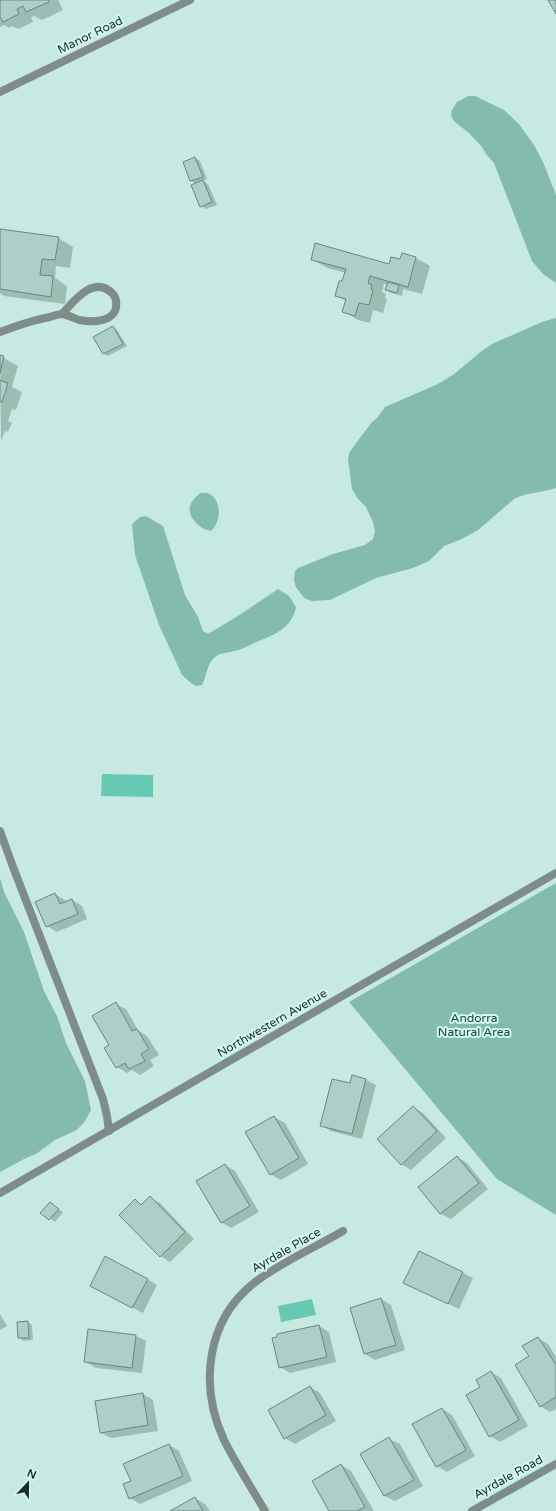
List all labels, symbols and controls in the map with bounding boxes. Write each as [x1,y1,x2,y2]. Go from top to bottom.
street label: Manor Road [55,13,125,57]
street label: Northwestern Avenue [215,986,330,1060]
park label: Andorra Natural Area [438,1011,510,1039]
street label: Ayrdale Place [249,1224,323,1275]
street label: Ayrdale Road [471,1452,545,1502]
north arrow [8,1463,48,1503]
text: N [25,1467,38,1482]

